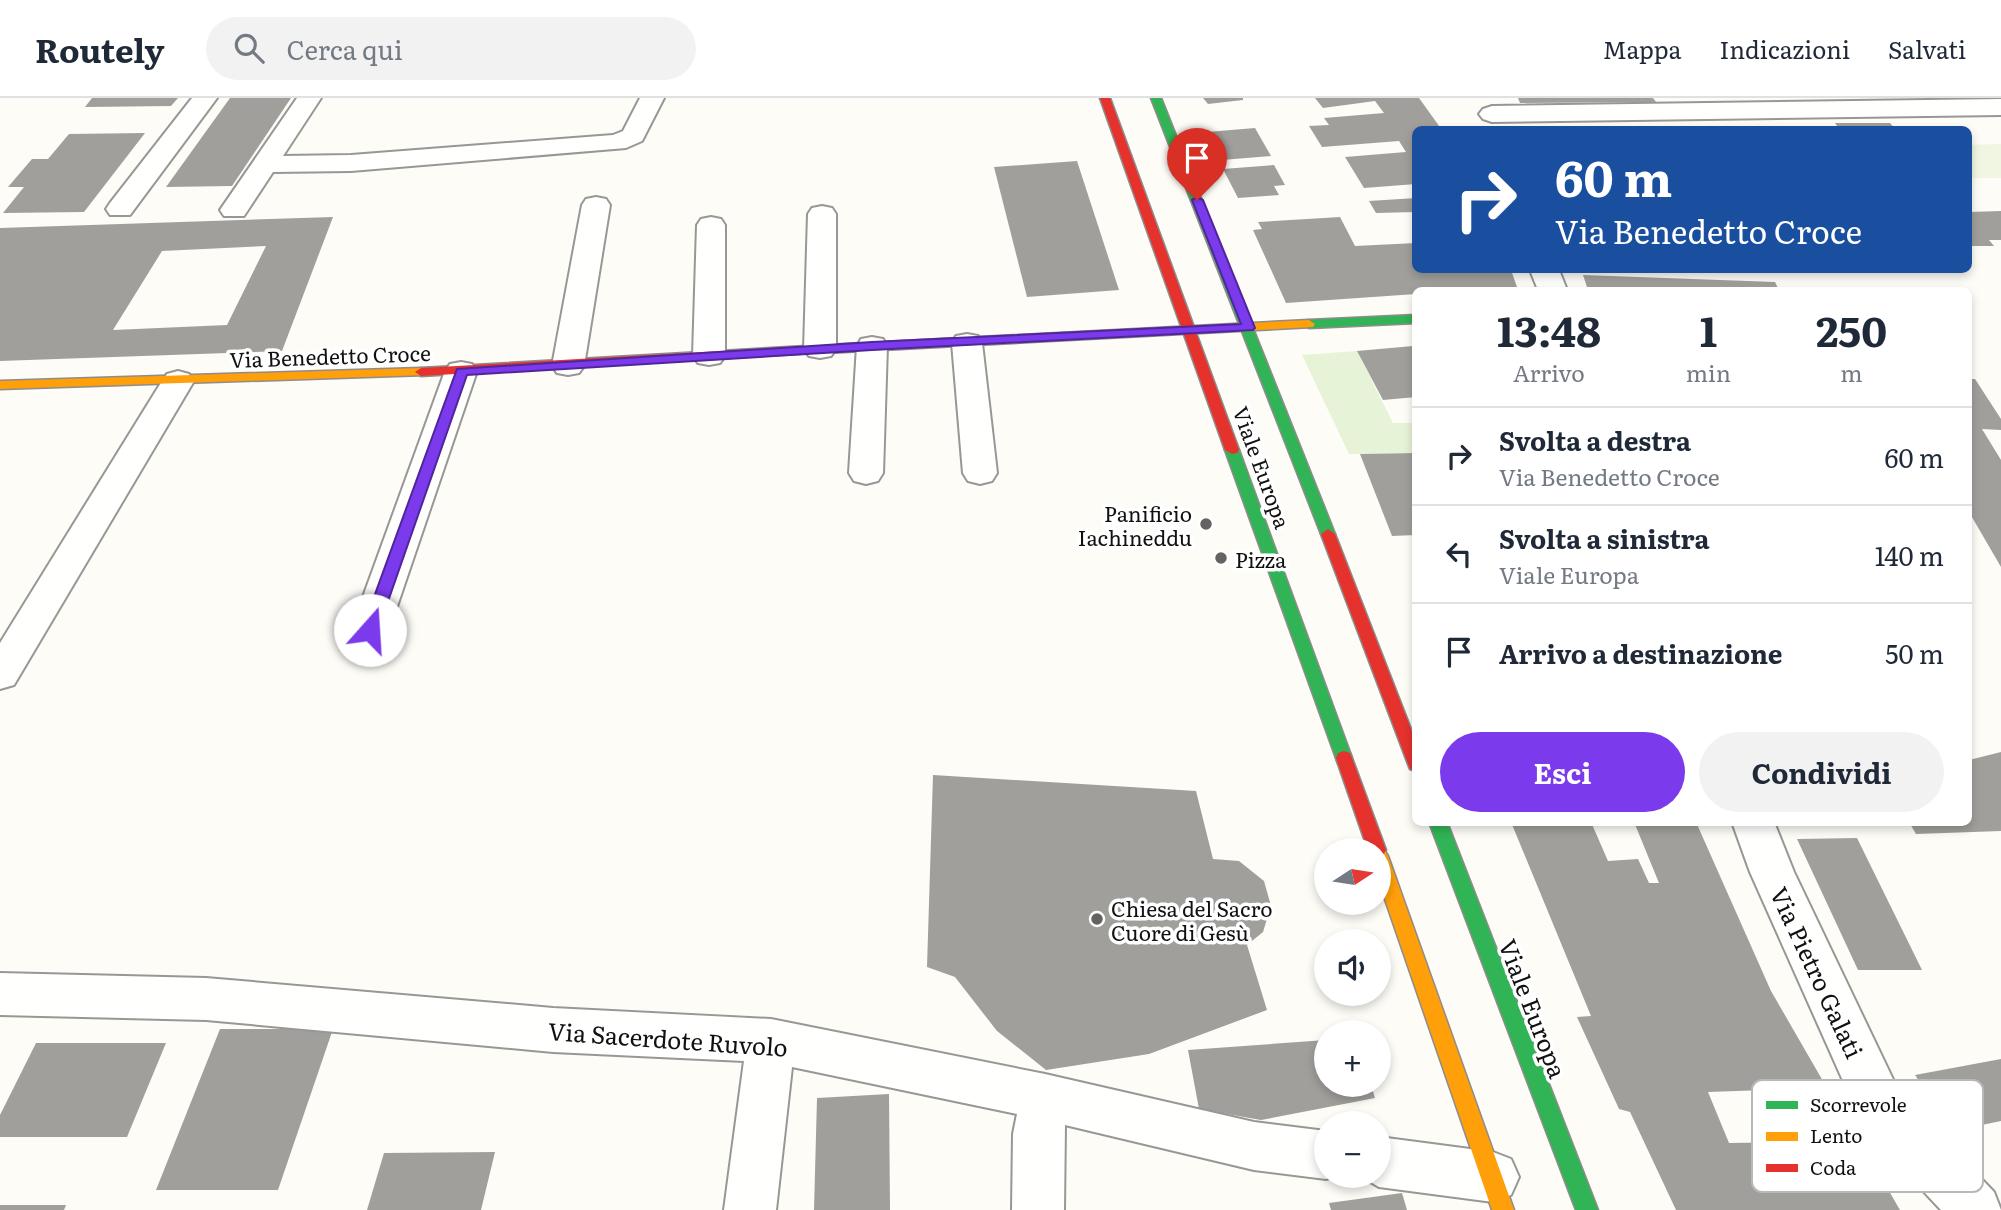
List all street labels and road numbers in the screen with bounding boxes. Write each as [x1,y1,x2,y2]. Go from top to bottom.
street label: Via Benedetto Croce [229,336,431,374]
street label: Viale Europa [1227,402,1300,533]
street label: Via Pietro Galati [1763,880,1873,1064]
street label: Viale Europa [1491,933,1577,1083]
street label: Via Sacerdote Ruvolo [547,1012,789,1064]

